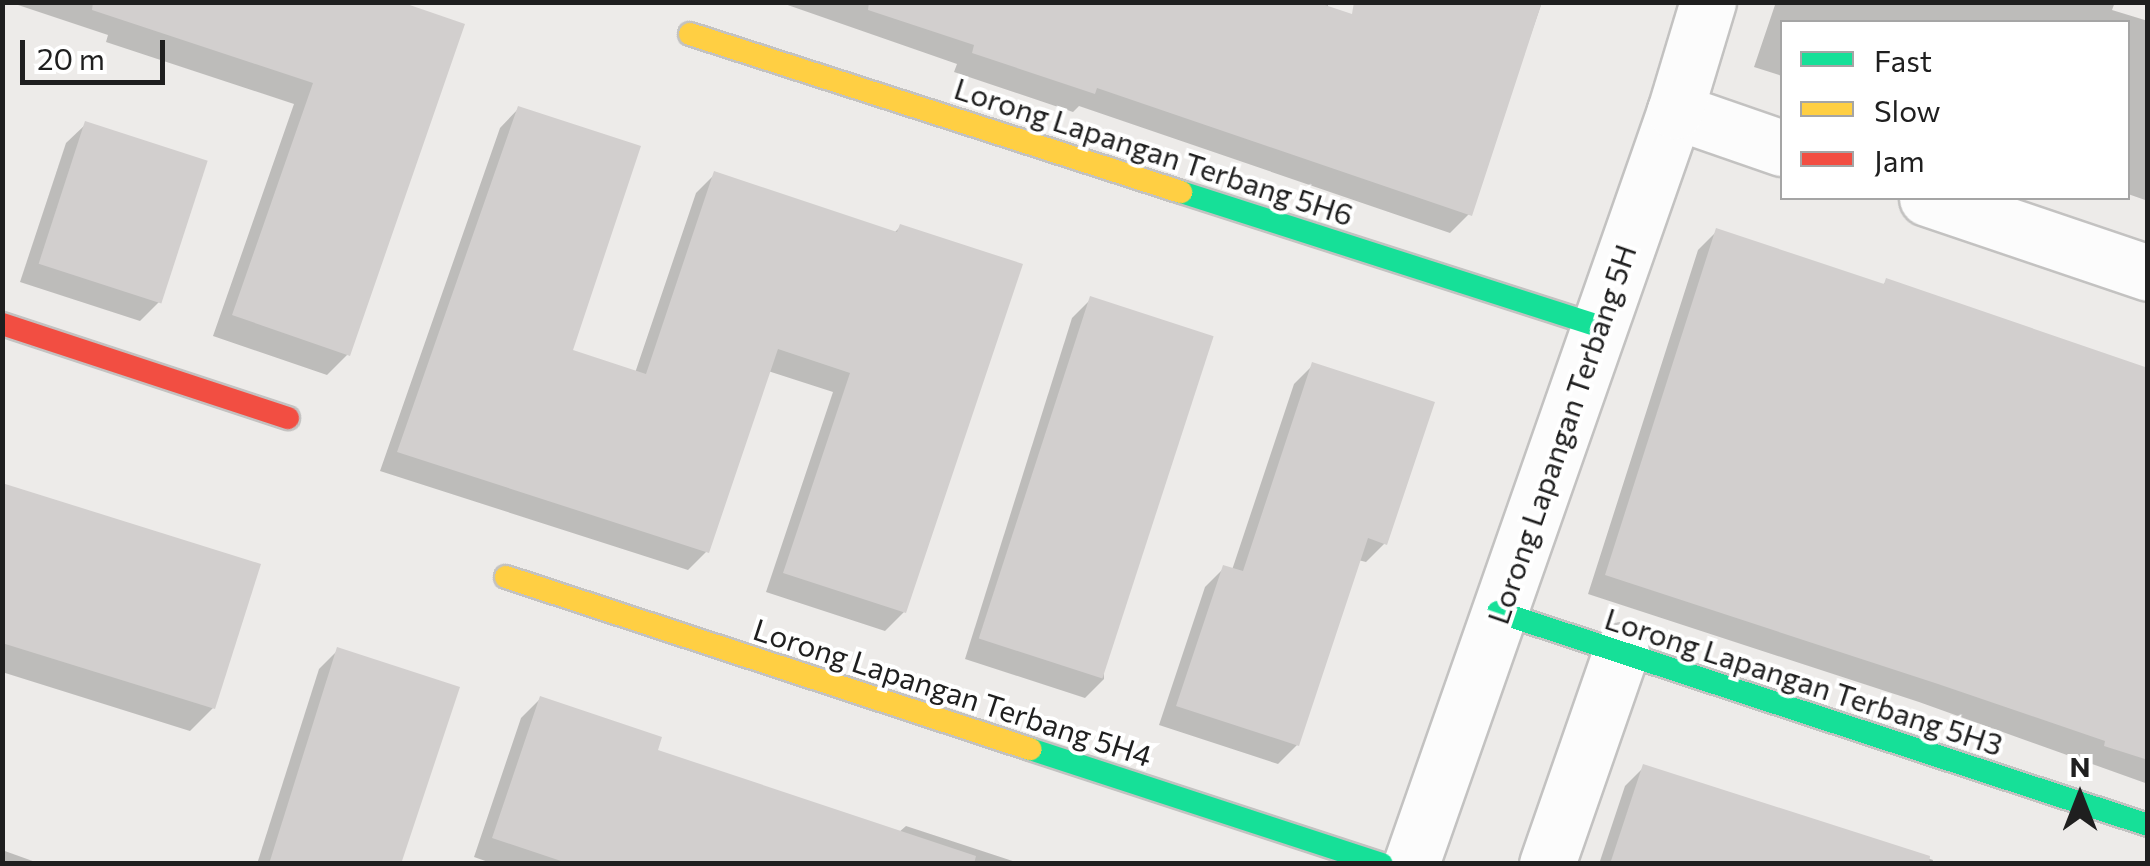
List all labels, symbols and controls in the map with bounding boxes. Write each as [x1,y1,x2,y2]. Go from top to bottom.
scale bar [25,20,170,82]
legend [1780,20,2130,200]
text: 20 m [37,39,105,76]
text: Fast [1874,41,1932,78]
street label: Lorong Lapangan Terbang 5H6 [950,69,1358,233]
text: Slow [1874,91,1941,128]
text: Jam [1874,141,1925,178]
street label: Lorong Lapangan Terbang 5H [1479,240,1643,628]
street label: Lorong Lapangan Terbang 5H3 [1601,600,2007,762]
street label: Lorong Lapangan Terbang 5H4 [749,610,1157,774]
north arrow [2030,746,2130,846]
text: N [2070,749,2091,783]

